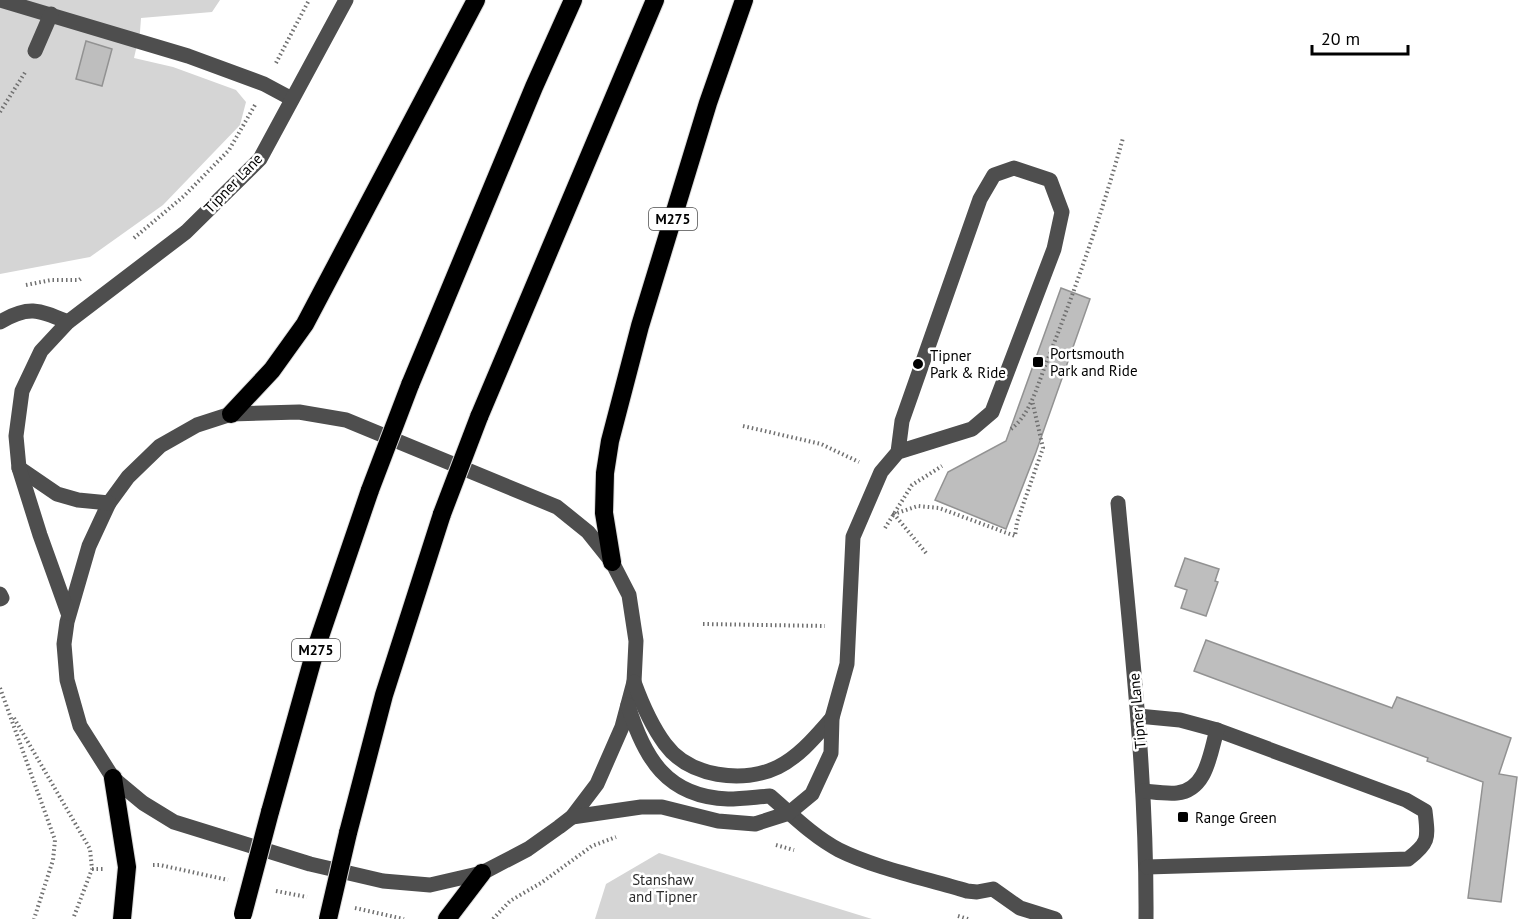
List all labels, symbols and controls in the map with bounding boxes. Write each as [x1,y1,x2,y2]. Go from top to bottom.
scale bar [1312,18,1408,56]
text: 20 m [1321,27,1360,50]
street label: Tipner Lane [200,149,266,217]
road number: M275 [649,208,697,230]
place label: Portsmouth Park and Ride [1050,344,1138,380]
place label: Tipner Park & Ride [930,346,1006,382]
marker: Portsmouth Park and Ride [1031,355,1045,369]
marker: Tipner Park & Ride [911,357,925,371]
road number: M275 [292,639,340,661]
street label: Tipner Lane [1124,672,1150,750]
place label: Range Green [1195,808,1277,827]
marker: Range Green [1176,810,1190,824]
park label: Stanshaw and Tipner [629,870,697,906]

